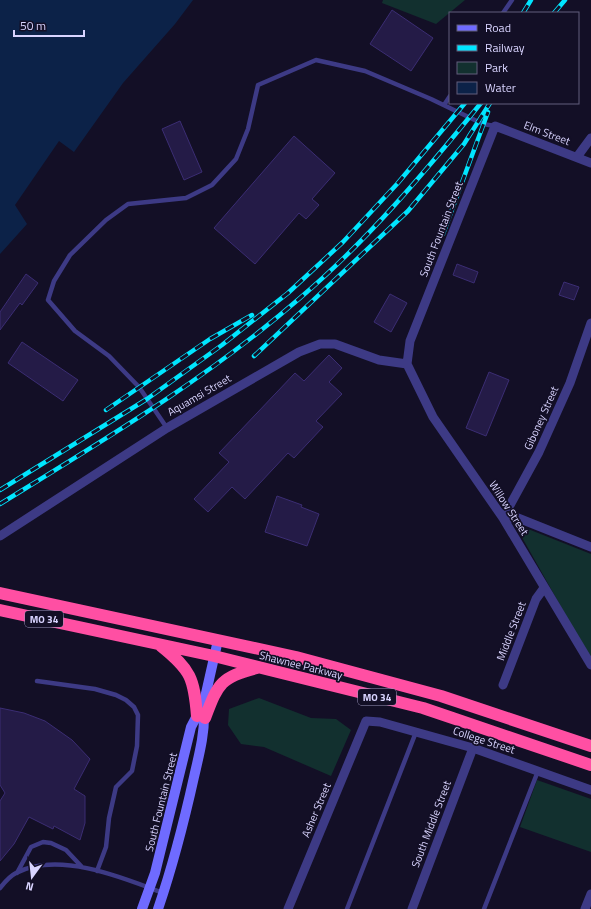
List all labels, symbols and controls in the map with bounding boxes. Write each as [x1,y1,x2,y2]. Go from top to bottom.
scale bar [14,12,84,38]
legend [449,12,579,104]
text: 50 m [20,16,46,35]
text: Road [485,18,511,37]
text: Railway [485,38,525,57]
text: Park [485,58,508,77]
text: Water [485,78,516,97]
street label: Elm Street [521,117,573,149]
street label: South Fountain Street [415,179,467,279]
street label: Aquamsi Street [164,370,234,420]
street label: Giboney Street [520,383,562,452]
street label: Willow Street [485,478,533,539]
street label: Middle Street [492,599,530,663]
road number: MO 34 [25,611,63,627]
street label: Shawnee Parkway [258,647,345,683]
road number: MO 34 [358,689,396,705]
street label: College Street [451,722,517,758]
street label: South Fountain Street [141,751,181,853]
street label: South Middle Street [407,778,455,870]
street label: Asher Street [297,780,335,840]
north arrow [12,857,52,897]
text: N [24,878,35,895]

